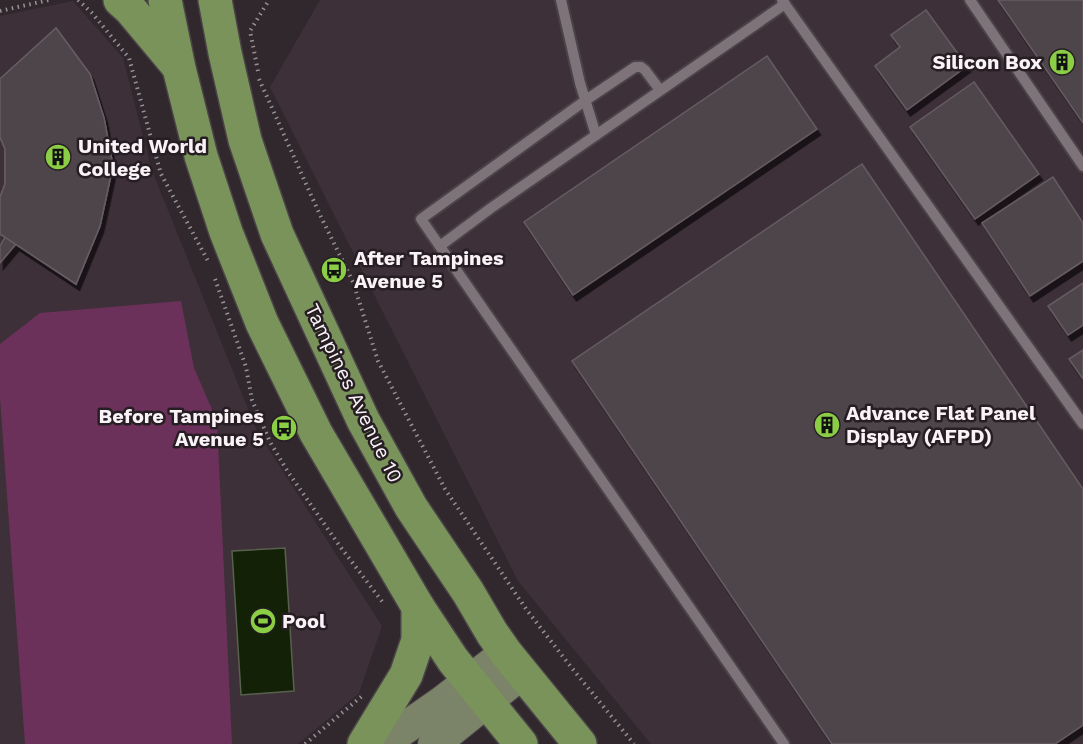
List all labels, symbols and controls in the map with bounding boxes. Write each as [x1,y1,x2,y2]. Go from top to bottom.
building icon: Silicon Box [1047,47,1077,77]
place label: Silicon Box [933,50,1042,74]
place label: United World College [78,134,207,181]
building icon: United World College [43,142,73,172]
place label: After Tampines Avenue 5 [354,246,504,293]
bus stop icon: After Tampines Avenue 5 [319,255,349,285]
street label: Tampines Avenue 10 [300,300,408,486]
place label: Advance Flat Panel Display (AFPD) [846,401,1036,448]
place label: Before Tampines Avenue 5 [98,404,264,451]
building icon: Advance Flat Panel Display (AFPD) [812,410,842,440]
bus stop icon: Before Tampines Avenue 5 [269,413,299,443]
sports icon: Pool [248,606,278,636]
place label: Pool [282,609,326,633]

